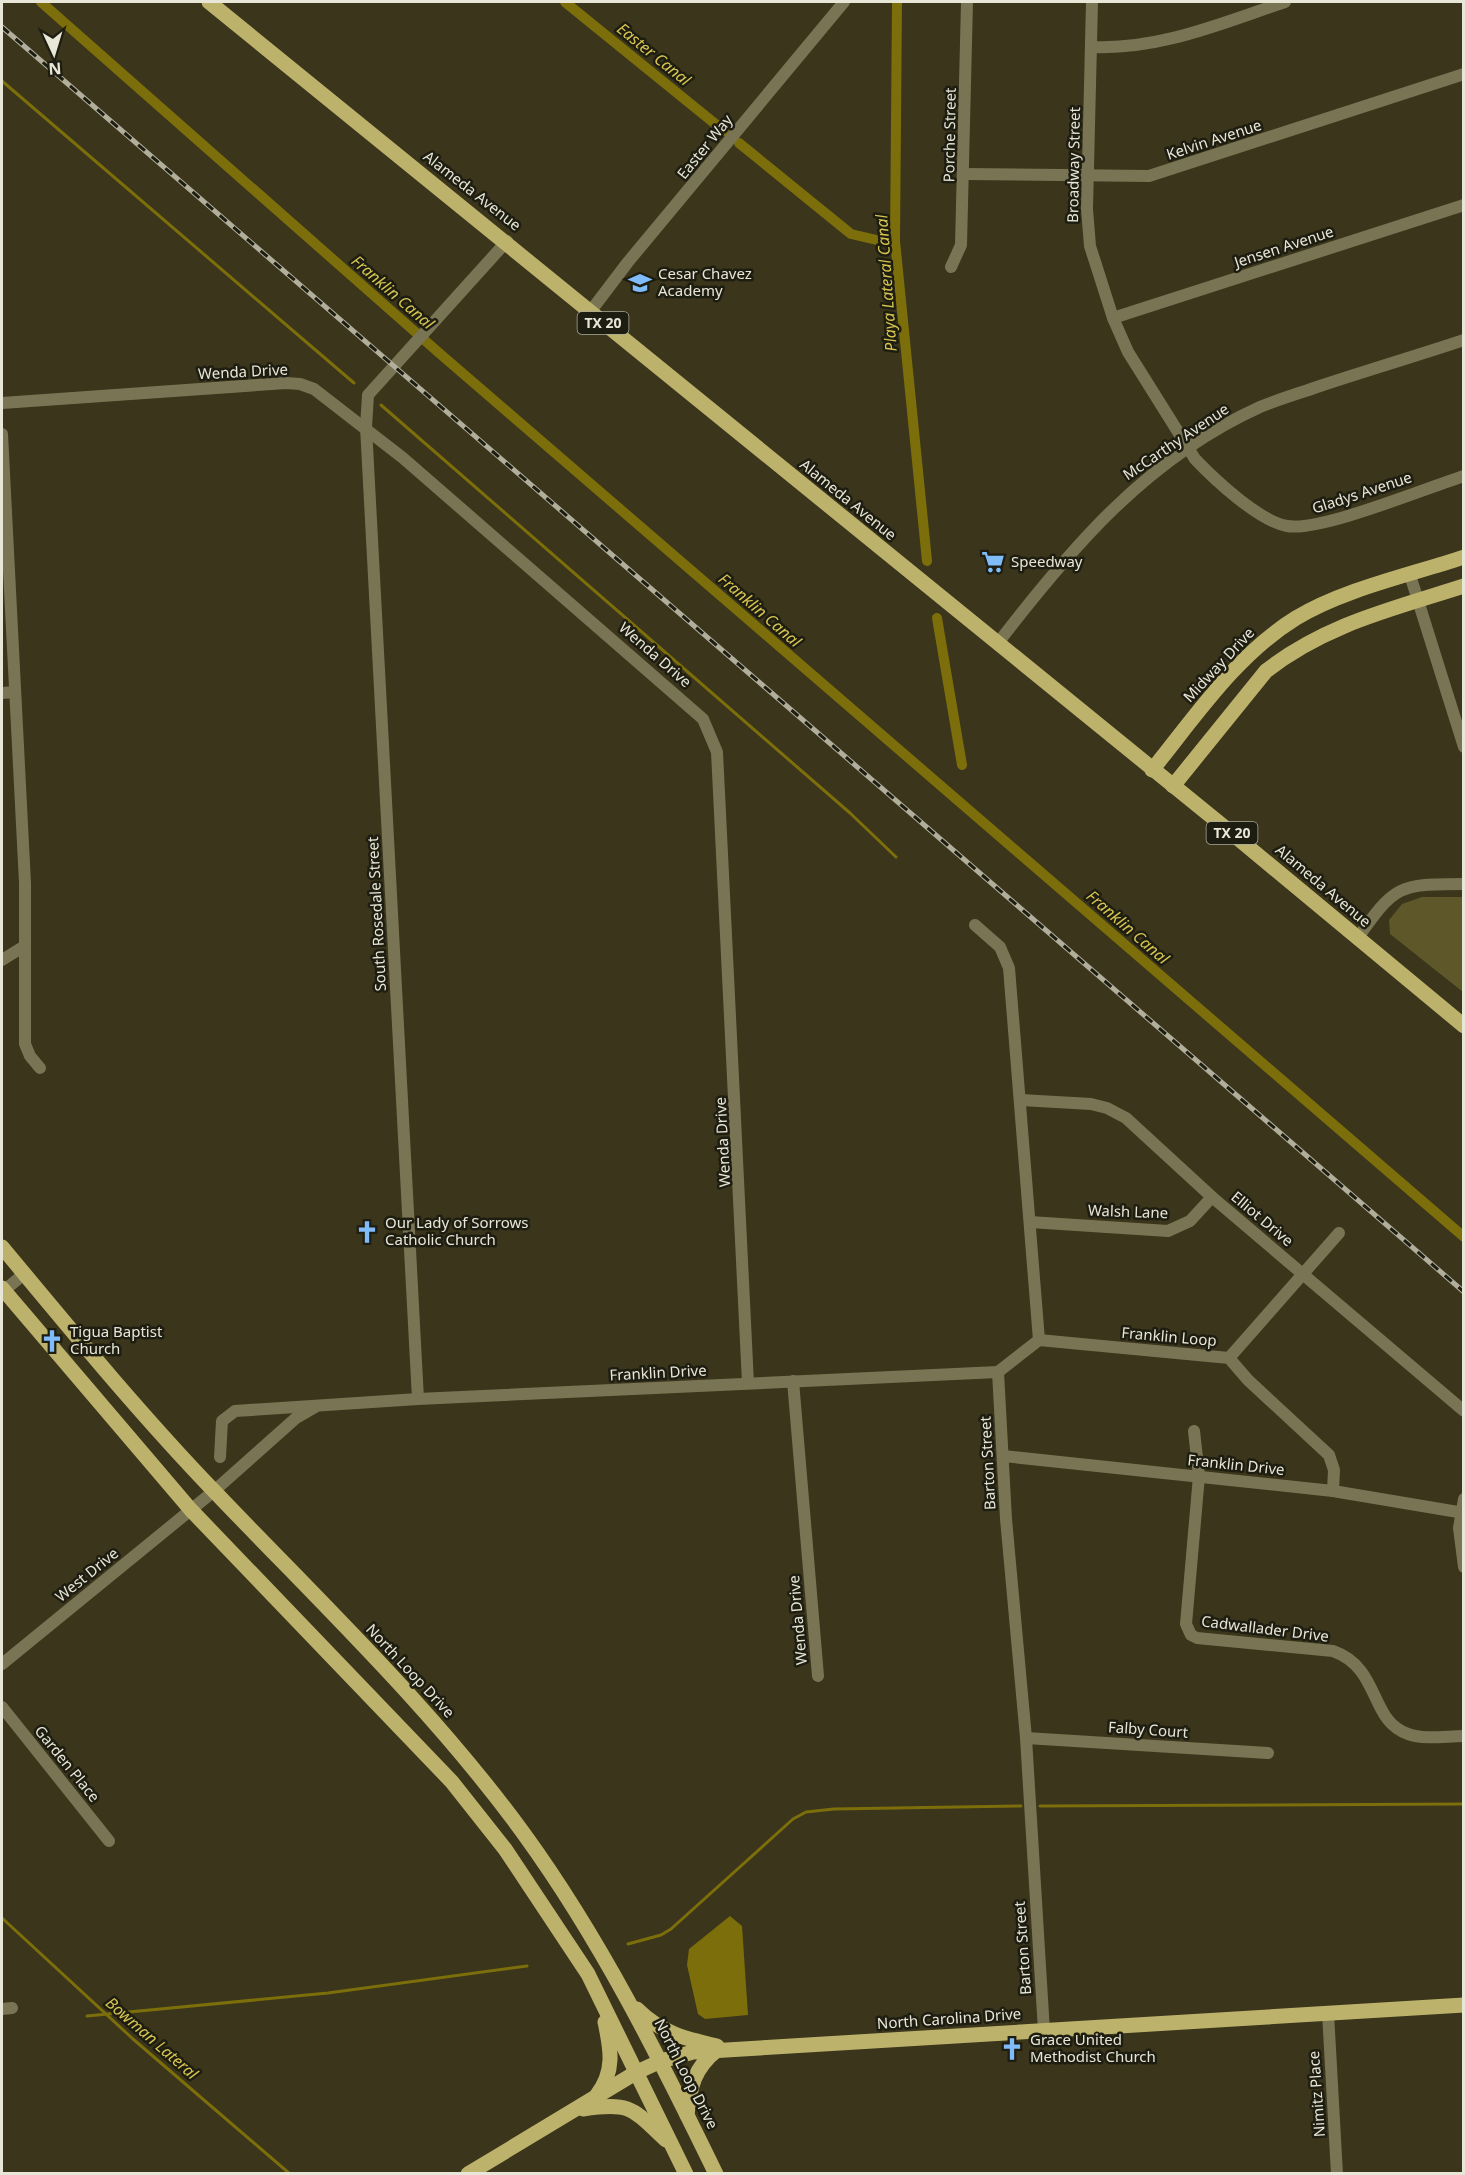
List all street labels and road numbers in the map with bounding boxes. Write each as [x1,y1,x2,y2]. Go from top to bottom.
street label: Porche Street [938,87,960,183]
street label: Broadway Street [1062,106,1084,223]
street label: Easter Way [672,110,737,183]
street label: Kelvin Avenue [1164,114,1264,164]
street label: Alameda Avenue [420,146,525,235]
street label: Jensen Avenue [1230,221,1336,272]
road number: TX 20 [578,312,628,334]
street label: Wenda Drive [197,359,288,383]
street label: McCarthy Avenue [1119,398,1232,484]
street label: Alameda Avenue [796,454,901,544]
street label: Gladys Avenue [1309,466,1414,518]
street label: Wenda Drive [615,617,696,691]
street label: Midway Drive [1178,623,1258,706]
road number: TX 20 [1206,822,1258,844]
street label: South Rosedale Street [362,836,390,992]
street label: Alameda Avenue [1272,839,1375,931]
street label: Wenda Drive [710,1097,734,1188]
street label: Elliot Drive [1227,1186,1298,1250]
street label: Walsh Lane [1088,1200,1169,1222]
street label: Franklin Loop [1121,1322,1218,1350]
street label: Franklin Drive [609,1359,707,1385]
street label: Barton Street [975,1415,999,1510]
street label: Franklin Drive [1187,1449,1286,1479]
street label: West Drive [51,1543,122,1606]
street label: Wenda Drive [783,1574,811,1666]
street label: Cadwallader Drive [1200,1610,1330,1646]
street label: North Loop Drive [362,1619,459,1722]
street label: Falby Court [1107,1716,1189,1742]
street label: Garden Place [31,1721,105,1806]
street label: Barton Street [1009,1900,1035,1996]
street label: North Carolina Drive [876,2003,1022,2033]
street label: North Loop Drive [650,2015,723,2132]
street label: Nimitz Place [1303,2050,1329,2138]

